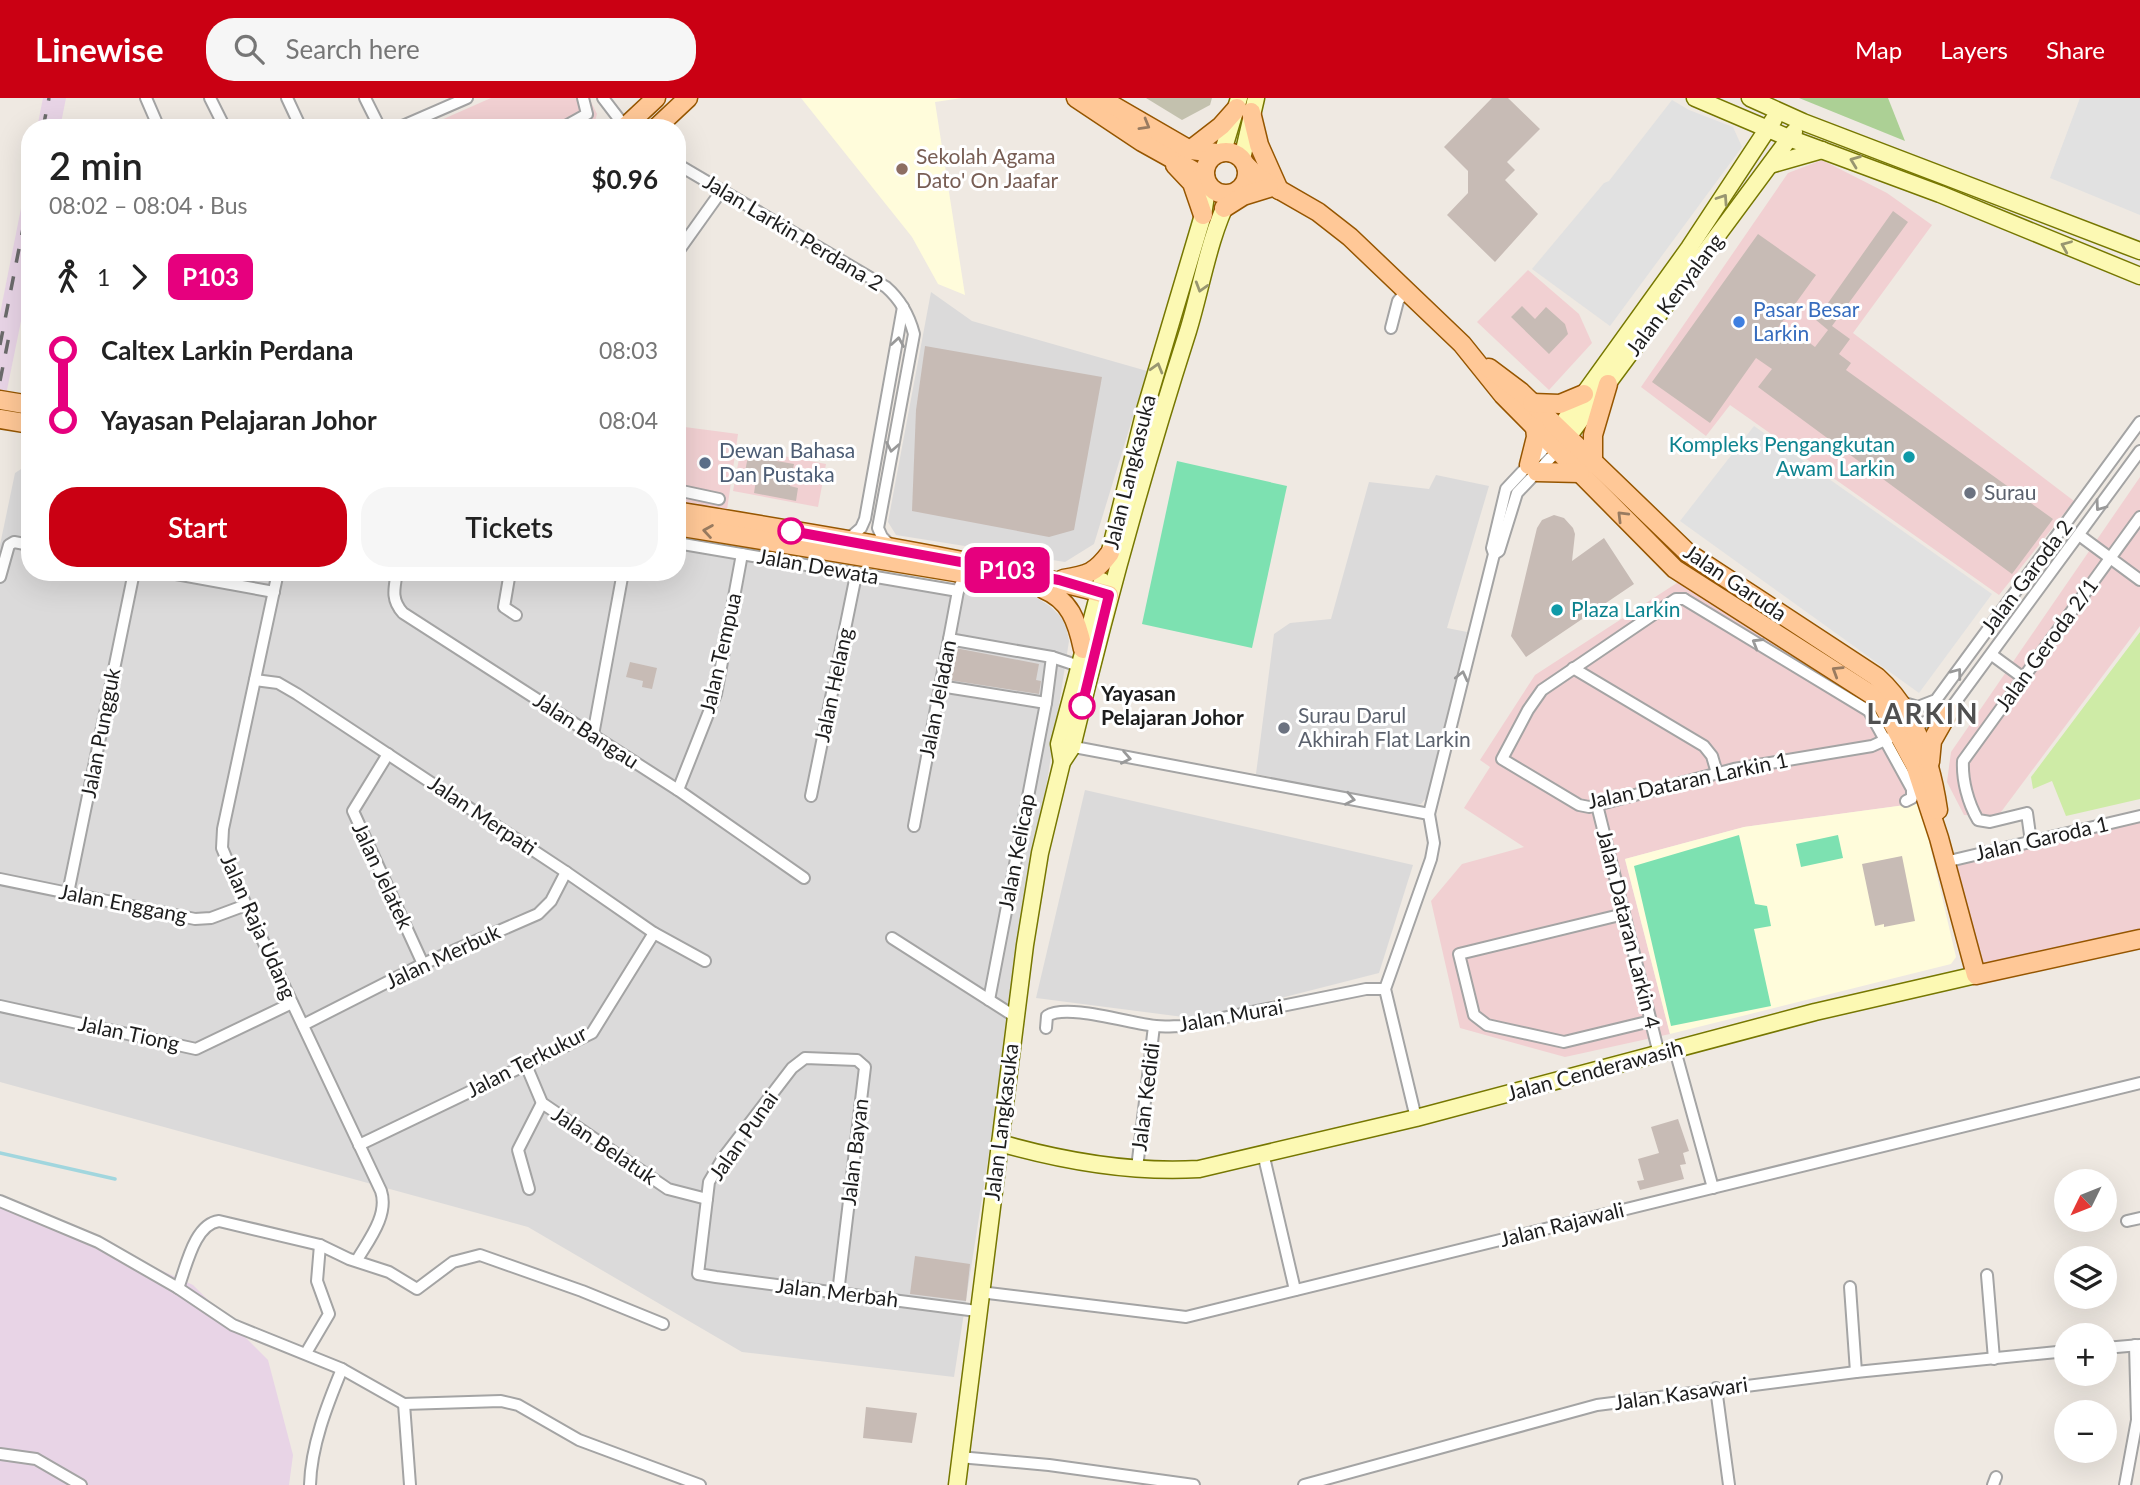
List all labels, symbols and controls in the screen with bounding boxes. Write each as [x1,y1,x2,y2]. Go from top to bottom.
search box [206,18,696,81]
text: Linewise [35,29,164,69]
icon: search [230,30,268,68]
text: Search here [286,33,420,65]
text: Map [1855,35,1902,64]
text: Layers [1940,35,2008,64]
text: Share [2046,35,2105,64]
one-way arrow [1137,117,1150,130]
text: 2 min [49,142,143,188]
place label: Sekolah Agama Dato' On Jaafar [916,143,1059,192]
one-way arrow [1849,155,1861,169]
marker: Sekolah Agama Dato' On Jaafar [894,161,910,177]
text: $0.96 [592,163,658,195]
street label: Jalan Larkin Perdana 2 [699,168,888,295]
text: 08:02 – 08:04 · Bus [49,191,248,219]
one-way arrow [1715,194,1727,207]
street label: Jalan Kenyalang [1620,228,1728,360]
one-way arrow [2060,241,2072,255]
icon: walk [49,258,87,296]
icon: forward [120,258,158,296]
text: P103 [182,262,239,291]
text: 1 [97,263,110,291]
one-way arrow [1195,281,1210,293]
place label: Pasar Besar Larkin [1753,296,1860,345]
marker: Pasar Besar Larkin [1731,314,1747,330]
text: Caltex Larkin Perdana [101,334,353,366]
text: 08:03 [599,336,658,364]
one-way arrow [890,336,905,348]
one-way arrow [1149,362,1164,374]
street label: Jalan Langkasuka [1097,392,1160,551]
text: Yayasan Pelajaran Johor [101,404,377,436]
text: 08:04 [599,406,658,434]
place label: Kompleks Pengangkutan Awam Larkin [1669,431,1895,480]
place label: Dewan Bahasa Dan Pustaka [719,437,855,486]
one-way arrow [885,441,900,453]
marker: Kompleks Pengangkutan Awam Larkin [1901,449,1917,465]
marker: Dewan Bahasa Dan Pustaka [697,455,713,471]
place label: Surau [1984,479,2037,504]
marker: Surau [1962,485,1978,501]
button: Start [49,487,347,567]
button: Tickets [361,487,658,567]
one-way arrow [2096,498,2108,511]
one-way arrow [1618,511,1631,524]
street label: Jalan Garoda 2 [1975,514,2077,638]
unlabelled marker [778,518,804,544]
one-way arrow [702,524,714,539]
street label: Jalan Garuda [1680,538,1792,625]
street label: Jalan Dewata [756,543,881,588]
line badge: P103 [958,547,1056,593]
text: P103 [979,555,1035,584]
street label: Jalan Geroda 2/1 [1989,573,2102,715]
street label: Jalan Tempua [694,590,746,715]
place label: Plaza Larkin [1571,596,1681,621]
marker: Plaza Larkin [1549,602,1565,618]
street label: Jalan Helang [808,625,857,744]
street label: Jalan Jeladan [913,638,960,760]
one-way arrow [1751,638,1764,651]
street label: Jalan Pungguk [75,665,124,800]
one-way arrow [1832,667,1845,680]
one-way arrow [1948,668,1961,681]
one-way arrow [1454,671,1469,683]
place label: Yayasan Pelajaran Johor [1100,680,1244,729]
street label: Jalan Bangau [530,687,644,773]
marker: Yayasan Pelajaran Johor [1069,693,1095,719]
district label: LARKIN [1866,696,1980,730]
place label: Surau Darul Akhirah Flat Larkin [1298,702,1471,751]
marker: Surau Darul Akhirah Flat Larkin [1276,720,1292,736]
street label: Jalan Dataran Larkin 1 [1585,746,1790,813]
one-way arrow [1120,749,1132,764]
street label: Jalan Merpati [424,770,541,860]
one-way arrow [1344,791,1356,806]
street label: Jalan Kelicap [992,792,1039,912]
street label: Jalan Garoda 1 [1973,810,2111,865]
street label: Jalan Jelatek [348,818,419,933]
street label: Jalan Dataran Larkin 4 [1593,827,1666,1031]
street label: Jalan Raja Udang [216,850,302,1003]
street label: Jalan Enggang [57,878,189,927]
street label: Jalan Merbuk [381,918,504,993]
street label: Jalan Murai [1177,993,1285,1036]
street label: Jalan Tiong [76,1010,182,1055]
street label: Jalan Terkukur [462,1019,591,1102]
street label: Jalan Cenderawasih [1504,1034,1685,1105]
street label: Jalan Kedidi [1125,1041,1164,1153]
street label: Jalan Langkasuka [978,1042,1023,1202]
street label: Jalan Punai [703,1086,782,1184]
street label: Jalan Bayan [835,1097,872,1207]
street label: Jalan Belatuk [548,1101,662,1189]
north arrow [2054,1169,2118,1232]
map controls [2054,1169,2117,1463]
street label: Jalan Rajawali [1497,1196,1626,1251]
button: layers [2054,1246,2117,1309]
street label: Jalan Merbah [775,1272,900,1311]
button: + [2054,1323,2117,1386]
street label: Jalan Kasawari [1612,1371,1749,1414]
button: − [2054,1400,2117,1463]

